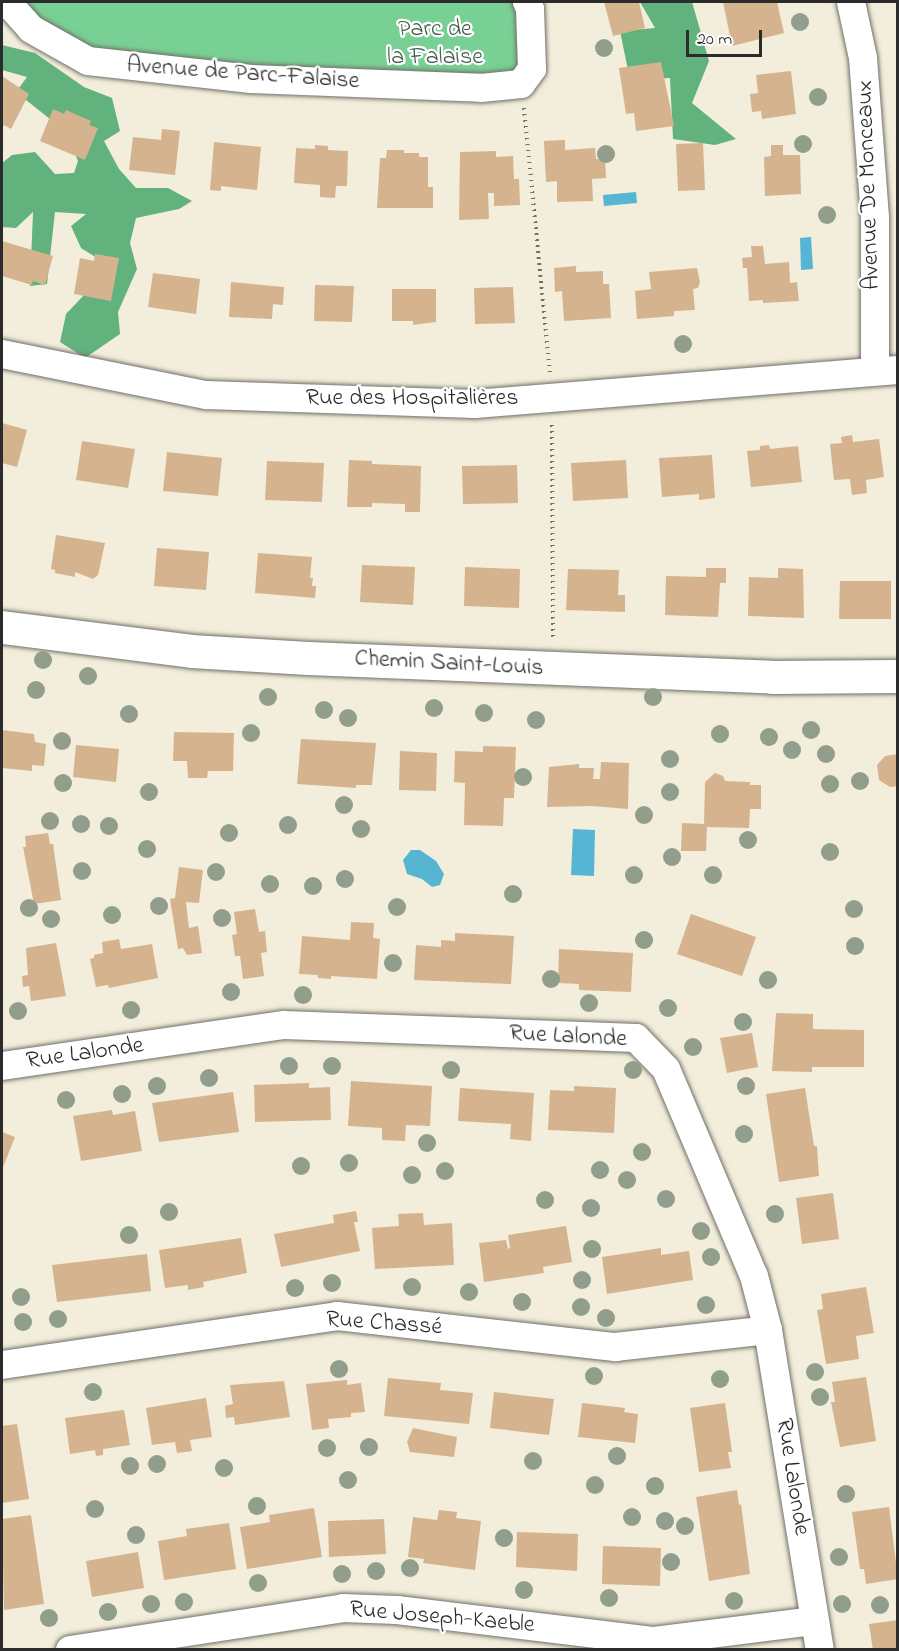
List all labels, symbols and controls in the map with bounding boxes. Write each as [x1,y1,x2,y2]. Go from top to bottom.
park label: Parc de la Falaise [387,16,483,72]
scale bar [689,18,766,56]
text: 20 m [697,27,732,53]
street label: Avenue de Parc-Falaise [126,51,360,97]
street label: Avenue De Monceaux [851,80,887,290]
street label: Rue des Hospitalières [306,385,518,413]
street label: Chemin Saint-Louis [354,645,544,683]
street label: Rue Lalonde [508,1020,628,1054]
street label: Rue Lalonde [25,1032,145,1076]
street label: Rue Chassé [325,1306,443,1342]
street label: Rue Lalonde [769,1416,815,1538]
street label: Rue Joseph-Kaeble [348,1596,536,1640]

